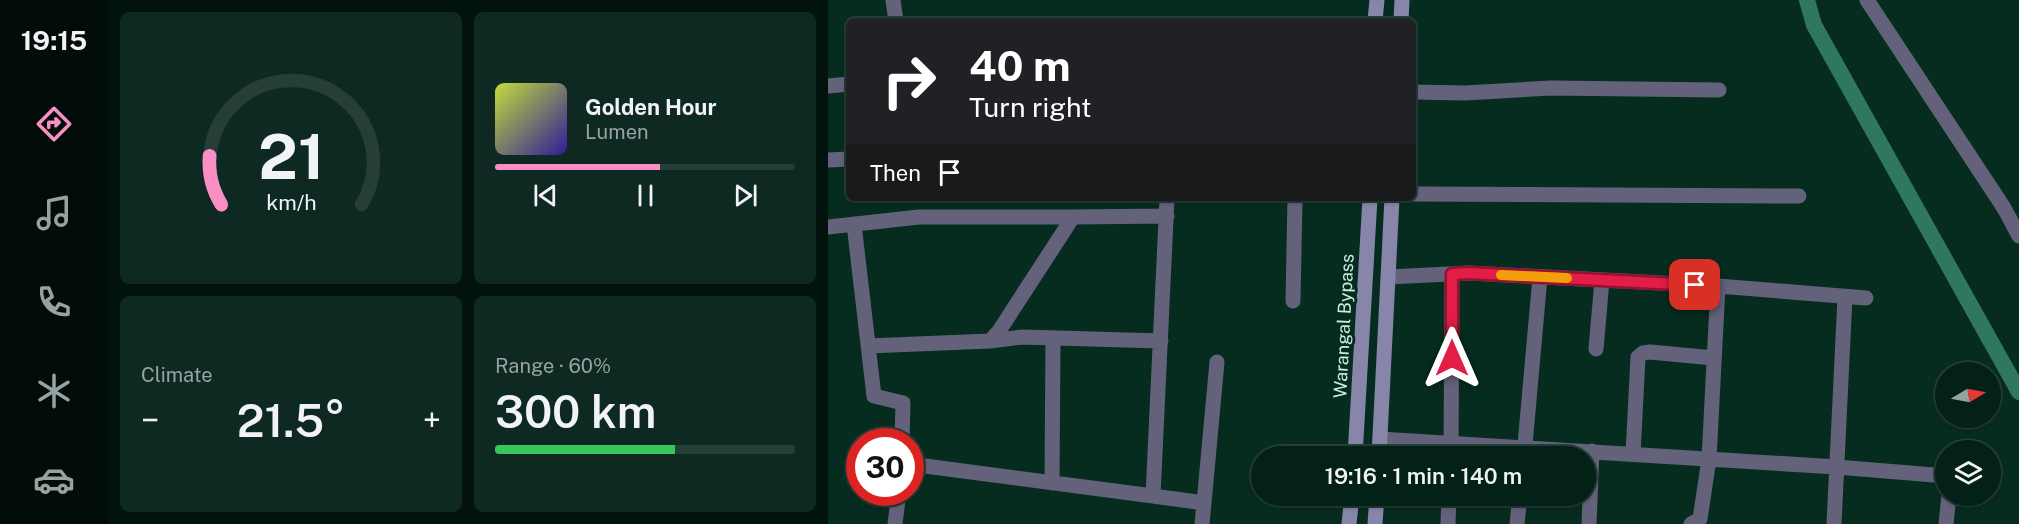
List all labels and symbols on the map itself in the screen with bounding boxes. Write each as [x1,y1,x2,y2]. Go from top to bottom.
street label: Warangal Bypass [1329,253,1358,399]
pin [1669,259,1720,310]
position arrow [1420,326,1484,390]
north arrow [1935,362,2001,428]
speed limit sign: 30 [846,428,924,506]

